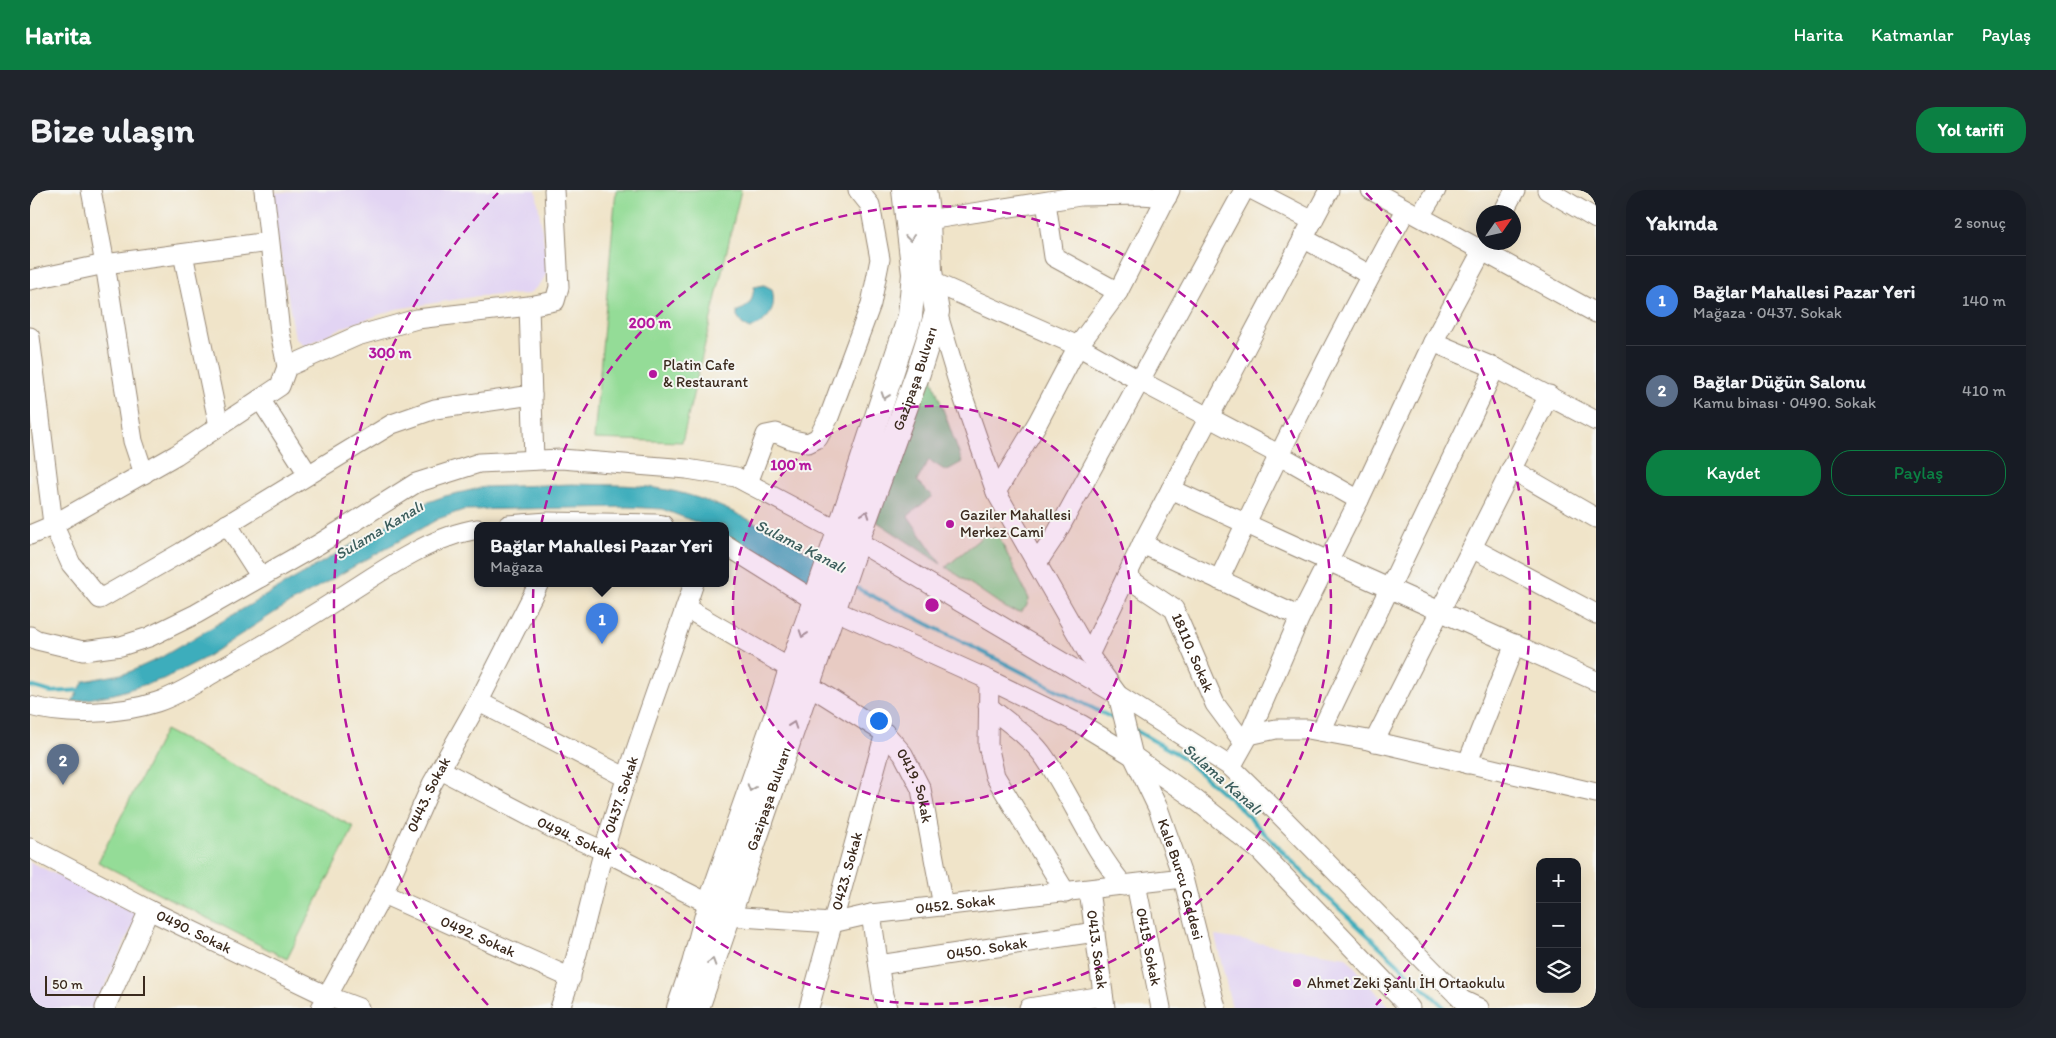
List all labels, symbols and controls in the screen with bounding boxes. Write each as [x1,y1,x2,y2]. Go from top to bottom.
text: Harita [25,21,91,50]
text: Harita [1794,24,1843,46]
text: Katmanlar [1871,24,1954,46]
text: Paylaş [1982,24,2031,46]
button: Yol tarifi [1916,107,2026,153]
text: Bize ulaşın [30,109,194,151]
north arrow [1476,205,1521,250]
text: Yakında [1646,210,1718,235]
text: 2 sonuç [1954,213,2006,232]
one-way arrow [904,235,915,243]
text: Bağlar Mahallesi Pazar Yeri [1693,280,1915,303]
text: 1 [1658,291,1666,310]
text: 140 m [1962,291,2006,310]
text: Mağaza · 0437. Sokak [1693,303,1842,322]
text: 200 m [629,314,672,332]
street label: Gazipaşa Bulvarı [889,324,941,433]
text: 300 m [369,344,412,362]
place label: Platin Cafe & Restaurant [663,356,748,391]
marker: Platin Cafe & Restaurant [647,368,659,380]
text: Bağlar Düğün Salonu [1693,370,1866,393]
text: 2 [1658,381,1666,400]
text: 410 m [1962,381,2006,400]
one-way arrow [881,392,891,400]
text: Kamu binası · 0490. Sokak [1693,393,1876,412]
button: Kaydet [1646,450,1821,496]
button: Paylaş [1831,450,2006,496]
text: 100 m [770,456,812,474]
water label: Sulama Kanalı [332,496,427,564]
place label: Gaziler Mahallesi Merkez Cami [960,506,1071,541]
one-way arrow [860,511,870,519]
water label: Sulama Kanalı [753,515,850,577]
marker: Gaziler Mahallesi Merkez Cami [944,518,956,530]
popup [474,522,729,587]
text: Bağlar Mahallesi Pazar Yeri [490,534,713,557]
text: Mağaza [490,557,543,576]
centre of rings [923,596,941,614]
pin: 1 [586,603,618,644]
street label: 18110. Sokak [1168,610,1218,695]
one-way arrow [798,629,808,637]
your location [866,708,892,734]
one-way arrow [787,721,797,730]
water label: Sulama Kanalı [1179,739,1267,819]
pin: 2 [47,744,79,785]
street label: 0419. Sokak [893,744,936,825]
street label: Gazipaşa Bulvarı [742,745,795,853]
street label: 0437. Sokak [600,753,642,835]
street label: 0443. Sokak [403,754,455,835]
one-way arrow [747,783,757,791]
street label: 0494. Sokak [534,813,616,863]
street label: Kale Burcu Caddesi [1154,816,1207,942]
street label: 0423. Sokak [827,830,866,912]
map controls [1536,858,1581,993]
button: + [1536,858,1581,903]
street label: 0452. Sokak [914,891,996,918]
button: − [1536,903,1581,948]
street label: 0490. Sokak [153,906,235,958]
street label: 0415. Sokak [1132,906,1165,988]
street label: 0413. Sokak [1083,909,1111,990]
street label: 0492. Sokak [438,912,518,961]
street label: 0450. Sokak [945,933,1029,964]
button: layers [1536,948,1581,993]
one-way arrow [706,958,716,966]
scale bar [45,973,145,996]
place label: Ahmet Zeki Şanlı İH Ortaokulu [1307,974,1505,992]
text: 50 m [52,976,83,993]
marker: Ahmet Zeki Şanlı İH Ortaokulu [1291,977,1303,989]

